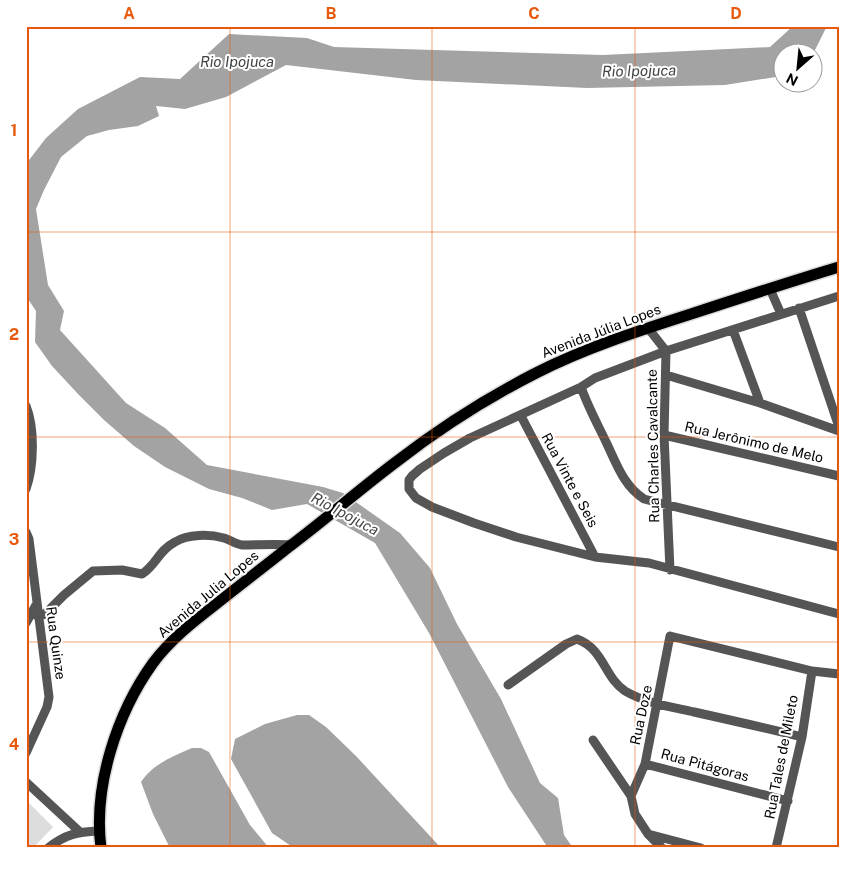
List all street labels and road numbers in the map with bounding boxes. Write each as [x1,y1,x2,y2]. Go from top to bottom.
street label: Avenida Júlia Lopes [539,301,663,361]
street label: Rua Charles Cavalcante [644,369,662,523]
street label: Rua Jerônimo de Melo [683,418,825,466]
street label: Rua Vinte e Seis [538,430,602,530]
street label: Avenida Julia Lopes [154,547,262,641]
street label: Rua Quinze [43,605,69,681]
street label: Rua Doze [627,684,655,746]
street label: Rua Tales de Mileto [761,694,801,820]
street label: Rua Pitágoras [659,746,751,784]

